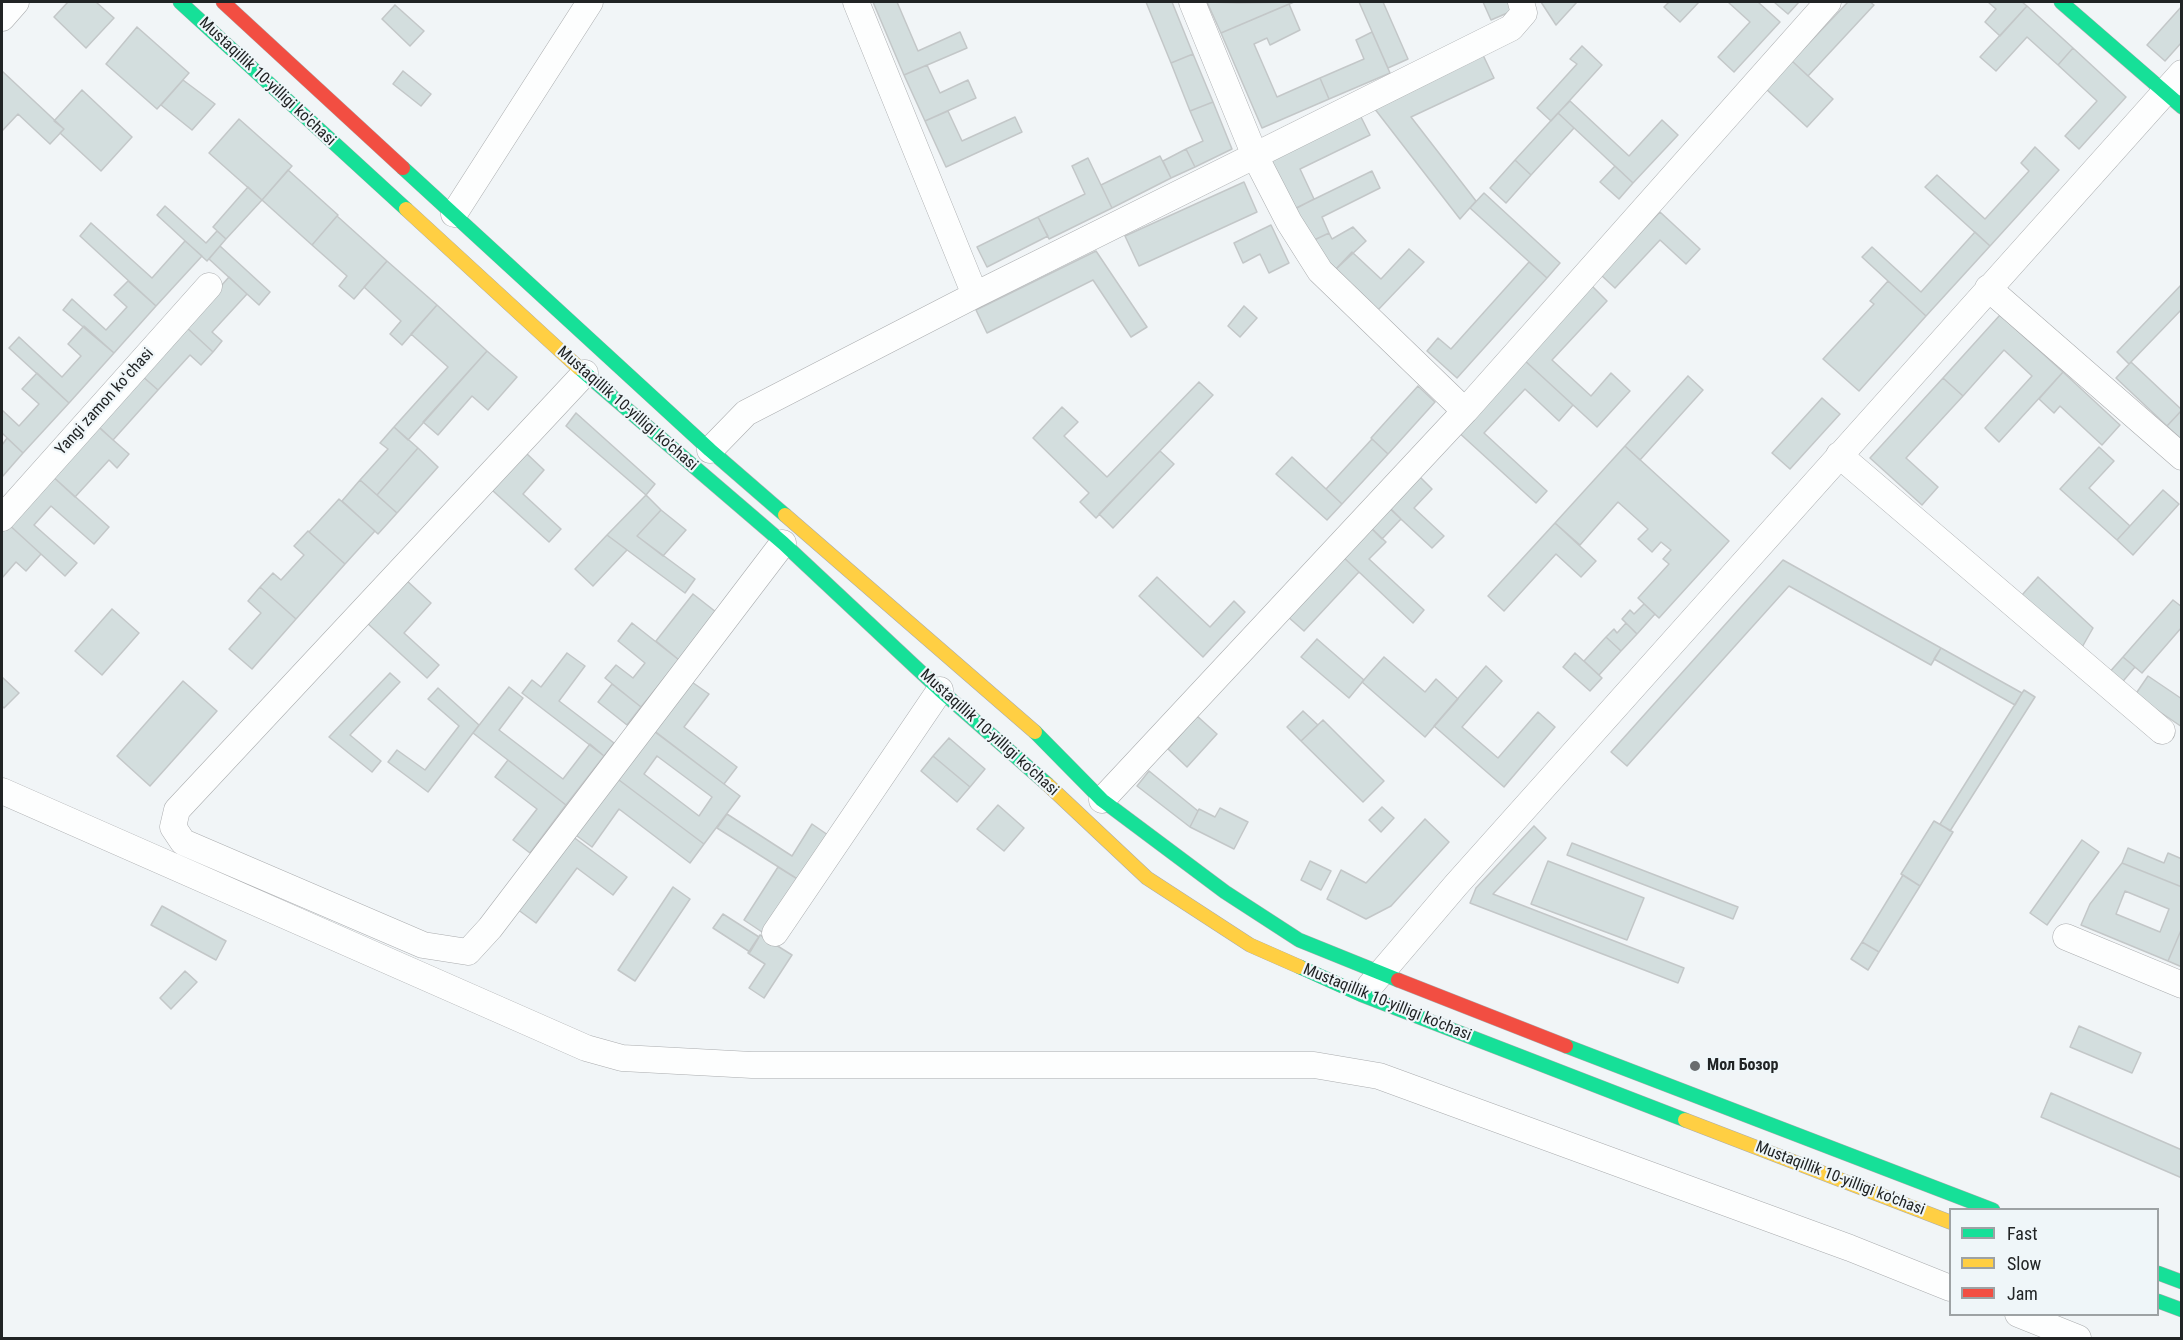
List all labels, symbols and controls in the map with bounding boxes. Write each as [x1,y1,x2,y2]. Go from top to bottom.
street label: Mustaqillik 10-yilligi ko'chasi [195,14,339,150]
street label: Mustaqillik 10-yilligi ko'chasi [553,343,701,475]
street label: Yangi zamon koʻchasi [52,345,158,459]
street label: Mustaqillik 10-yilligi ko'chasi [916,666,1062,800]
street label: Mustaqillik 10-yilligi ko'chasi [1300,960,1474,1046]
place label: Мол Бозор [1707,1056,1778,1076]
marker: Мол Бозор [1688,1059,1702,1073]
street label: Mustaqillik 10-yilligi ko'chasi [1753,1138,1927,1220]
legend [1949,1208,2159,1316]
text: Fast [2007,1223,2038,1244]
text: Slow [2007,1253,2041,1274]
text: Jam [2007,1283,2038,1304]

